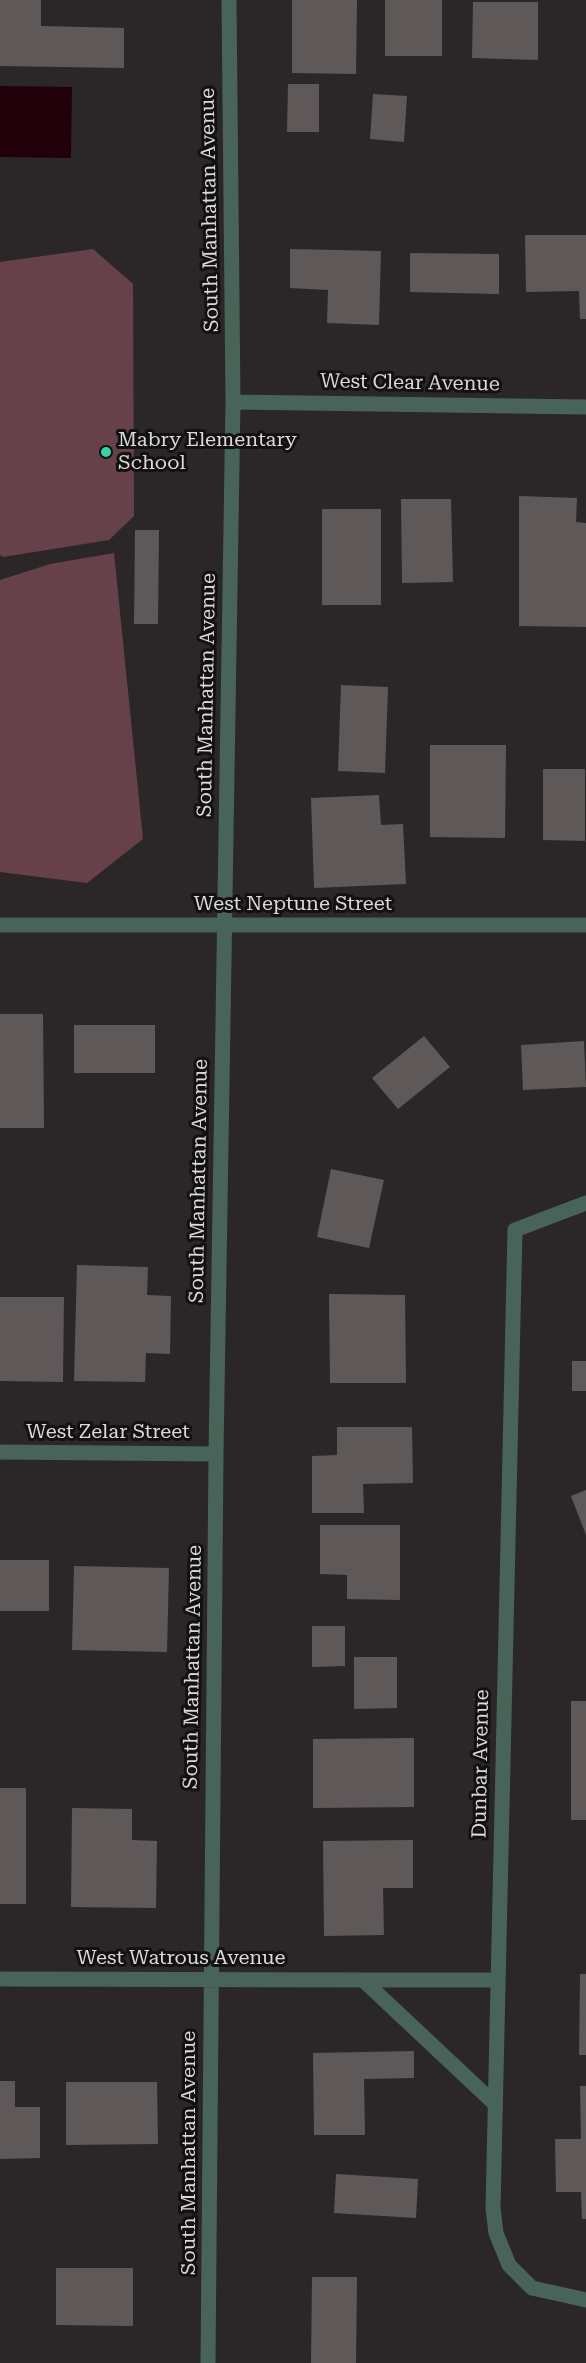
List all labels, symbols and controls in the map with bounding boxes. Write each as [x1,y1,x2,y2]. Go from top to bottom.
street label: South Manhattan Avenue [196,88,224,332]
street label: West Clear Avenue [320,369,500,397]
place label: Mabry Elementary School [118,428,297,475]
marker: Mabry Elementary School [99,445,113,459]
street label: South Manhattan Avenue [193,573,221,817]
street label: West Neptune Street [194,892,392,916]
street label: South Manhattan Avenue [185,1059,213,1303]
street label: West Zelar Street [26,1420,190,1444]
street label: South Manhattan Avenue [179,1545,207,1789]
street label: Dunbar Avenue [468,1689,494,1839]
street label: West Watrous Avenue [76,1946,286,1970]
street label: South Manhattan Avenue [177,2031,201,2275]

